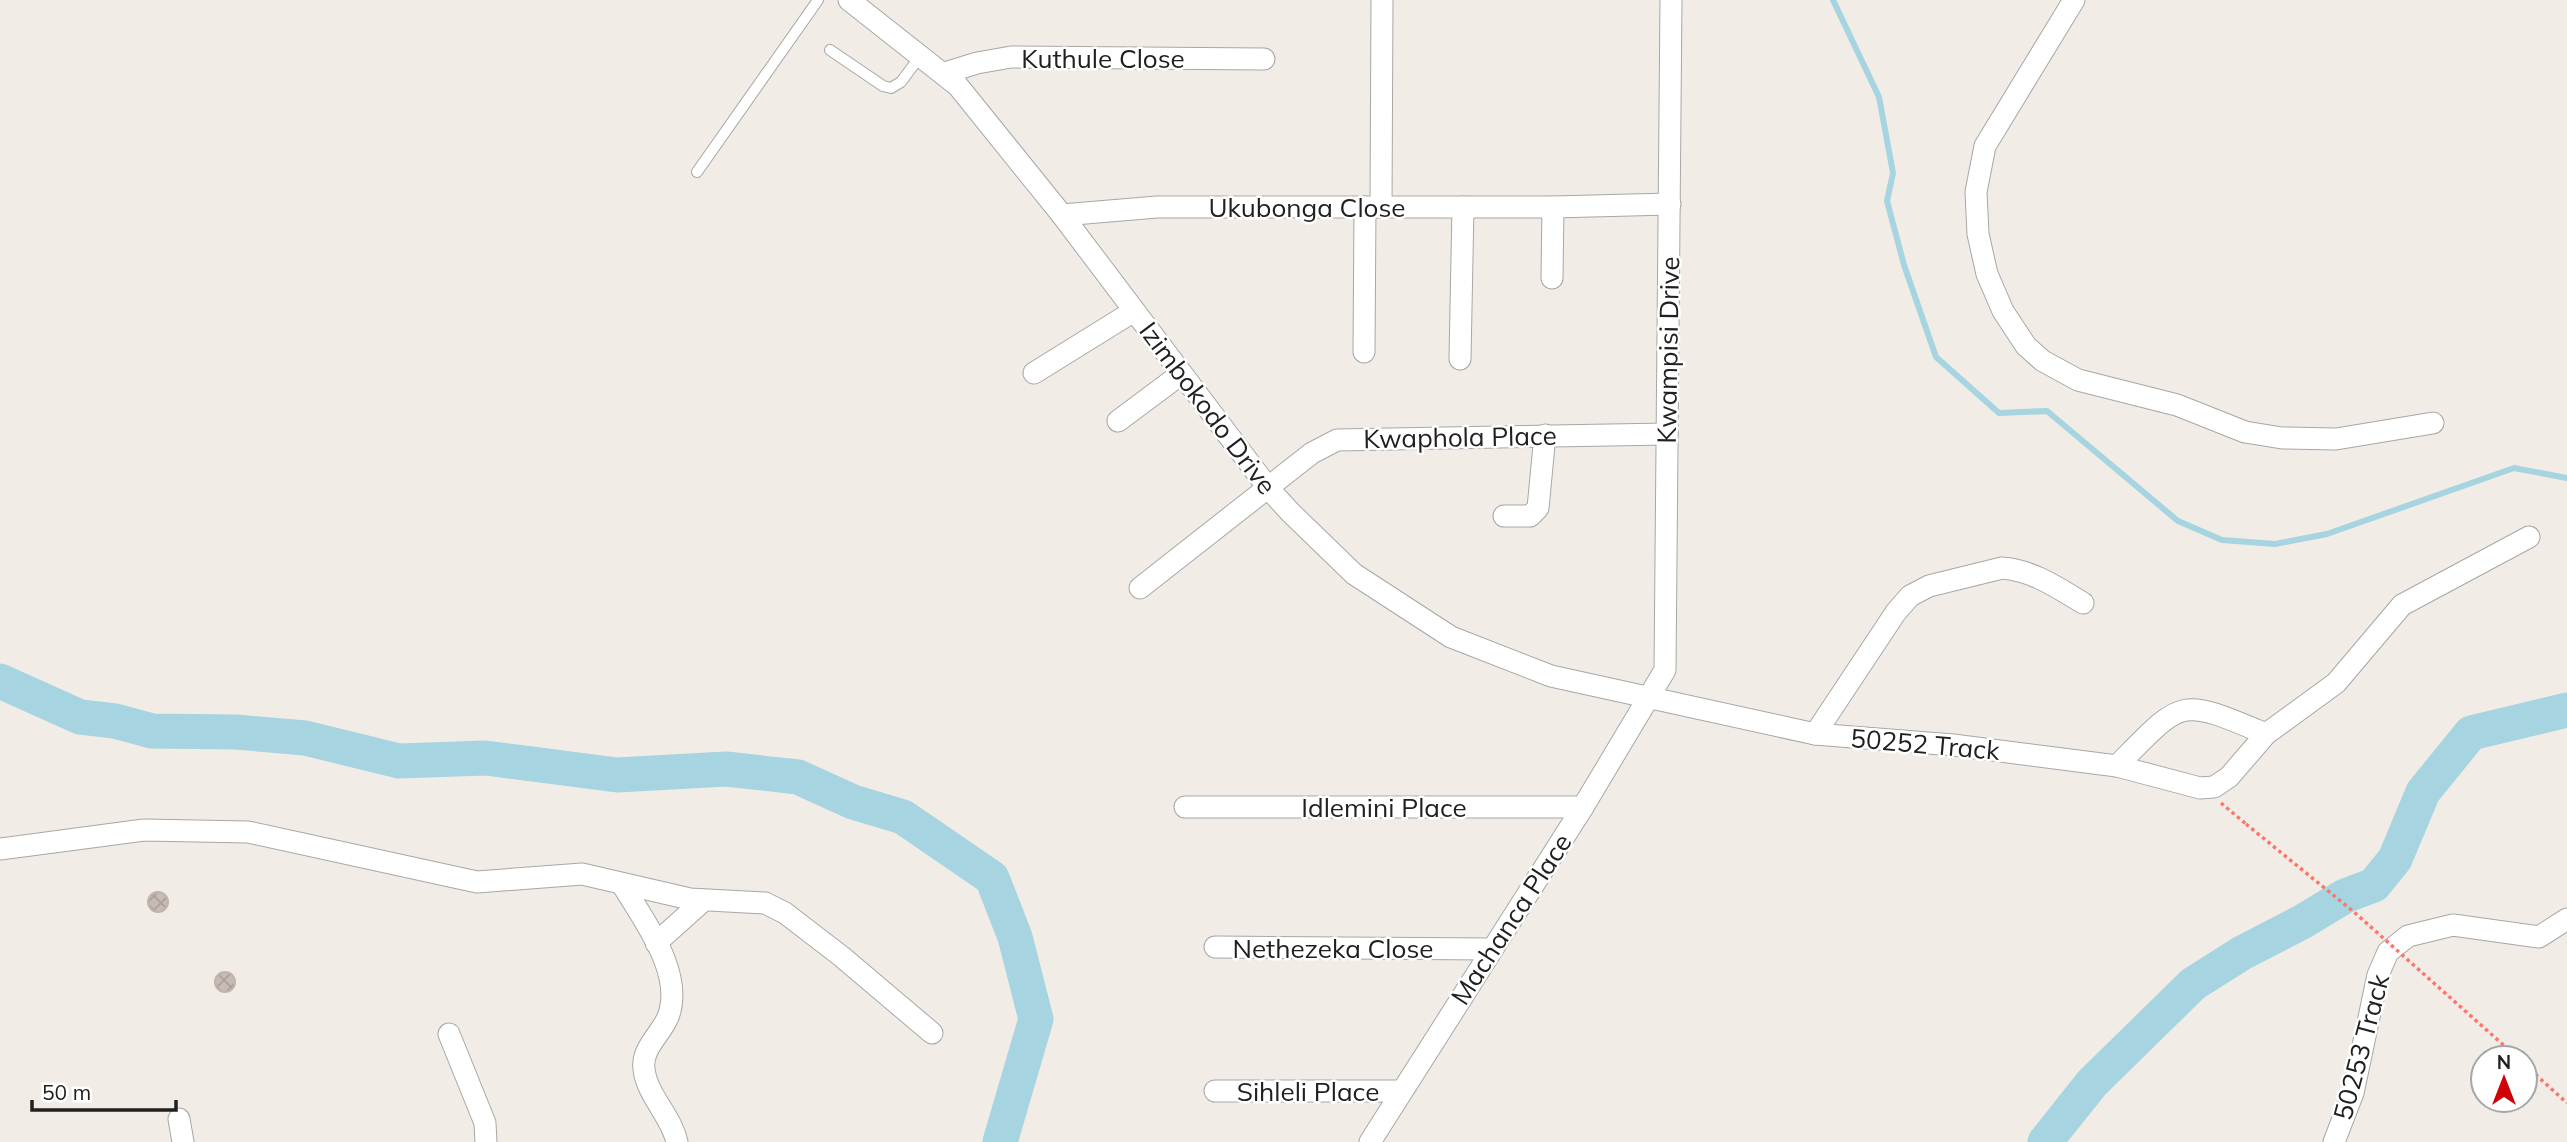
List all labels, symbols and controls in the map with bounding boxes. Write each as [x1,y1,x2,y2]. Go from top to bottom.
street label: Kuthule Close [1021,42,1185,75]
street label: Ukubonga Close [1209,191,1405,224]
street label: Kwampisi Drive [1650,256,1686,444]
street label: Izimbokodo Drive [1132,315,1284,501]
street label: Kwaphola Place [1363,419,1557,455]
street label: 50252 Track [1849,721,2002,767]
street label: Idlemini Place [1301,791,1467,824]
street label: Machanca Place [1443,827,1579,1011]
street label: Nethezeka Close [1233,932,1433,965]
street label: 50253 Track [2326,970,2396,1124]
north arrow [2469,1044,2539,1114]
text: N [2497,1050,2511,1074]
scale bar [32,1068,175,1112]
street label: Sihleli Place [1237,1075,1379,1108]
text: 50 m [42,1079,91,1105]

